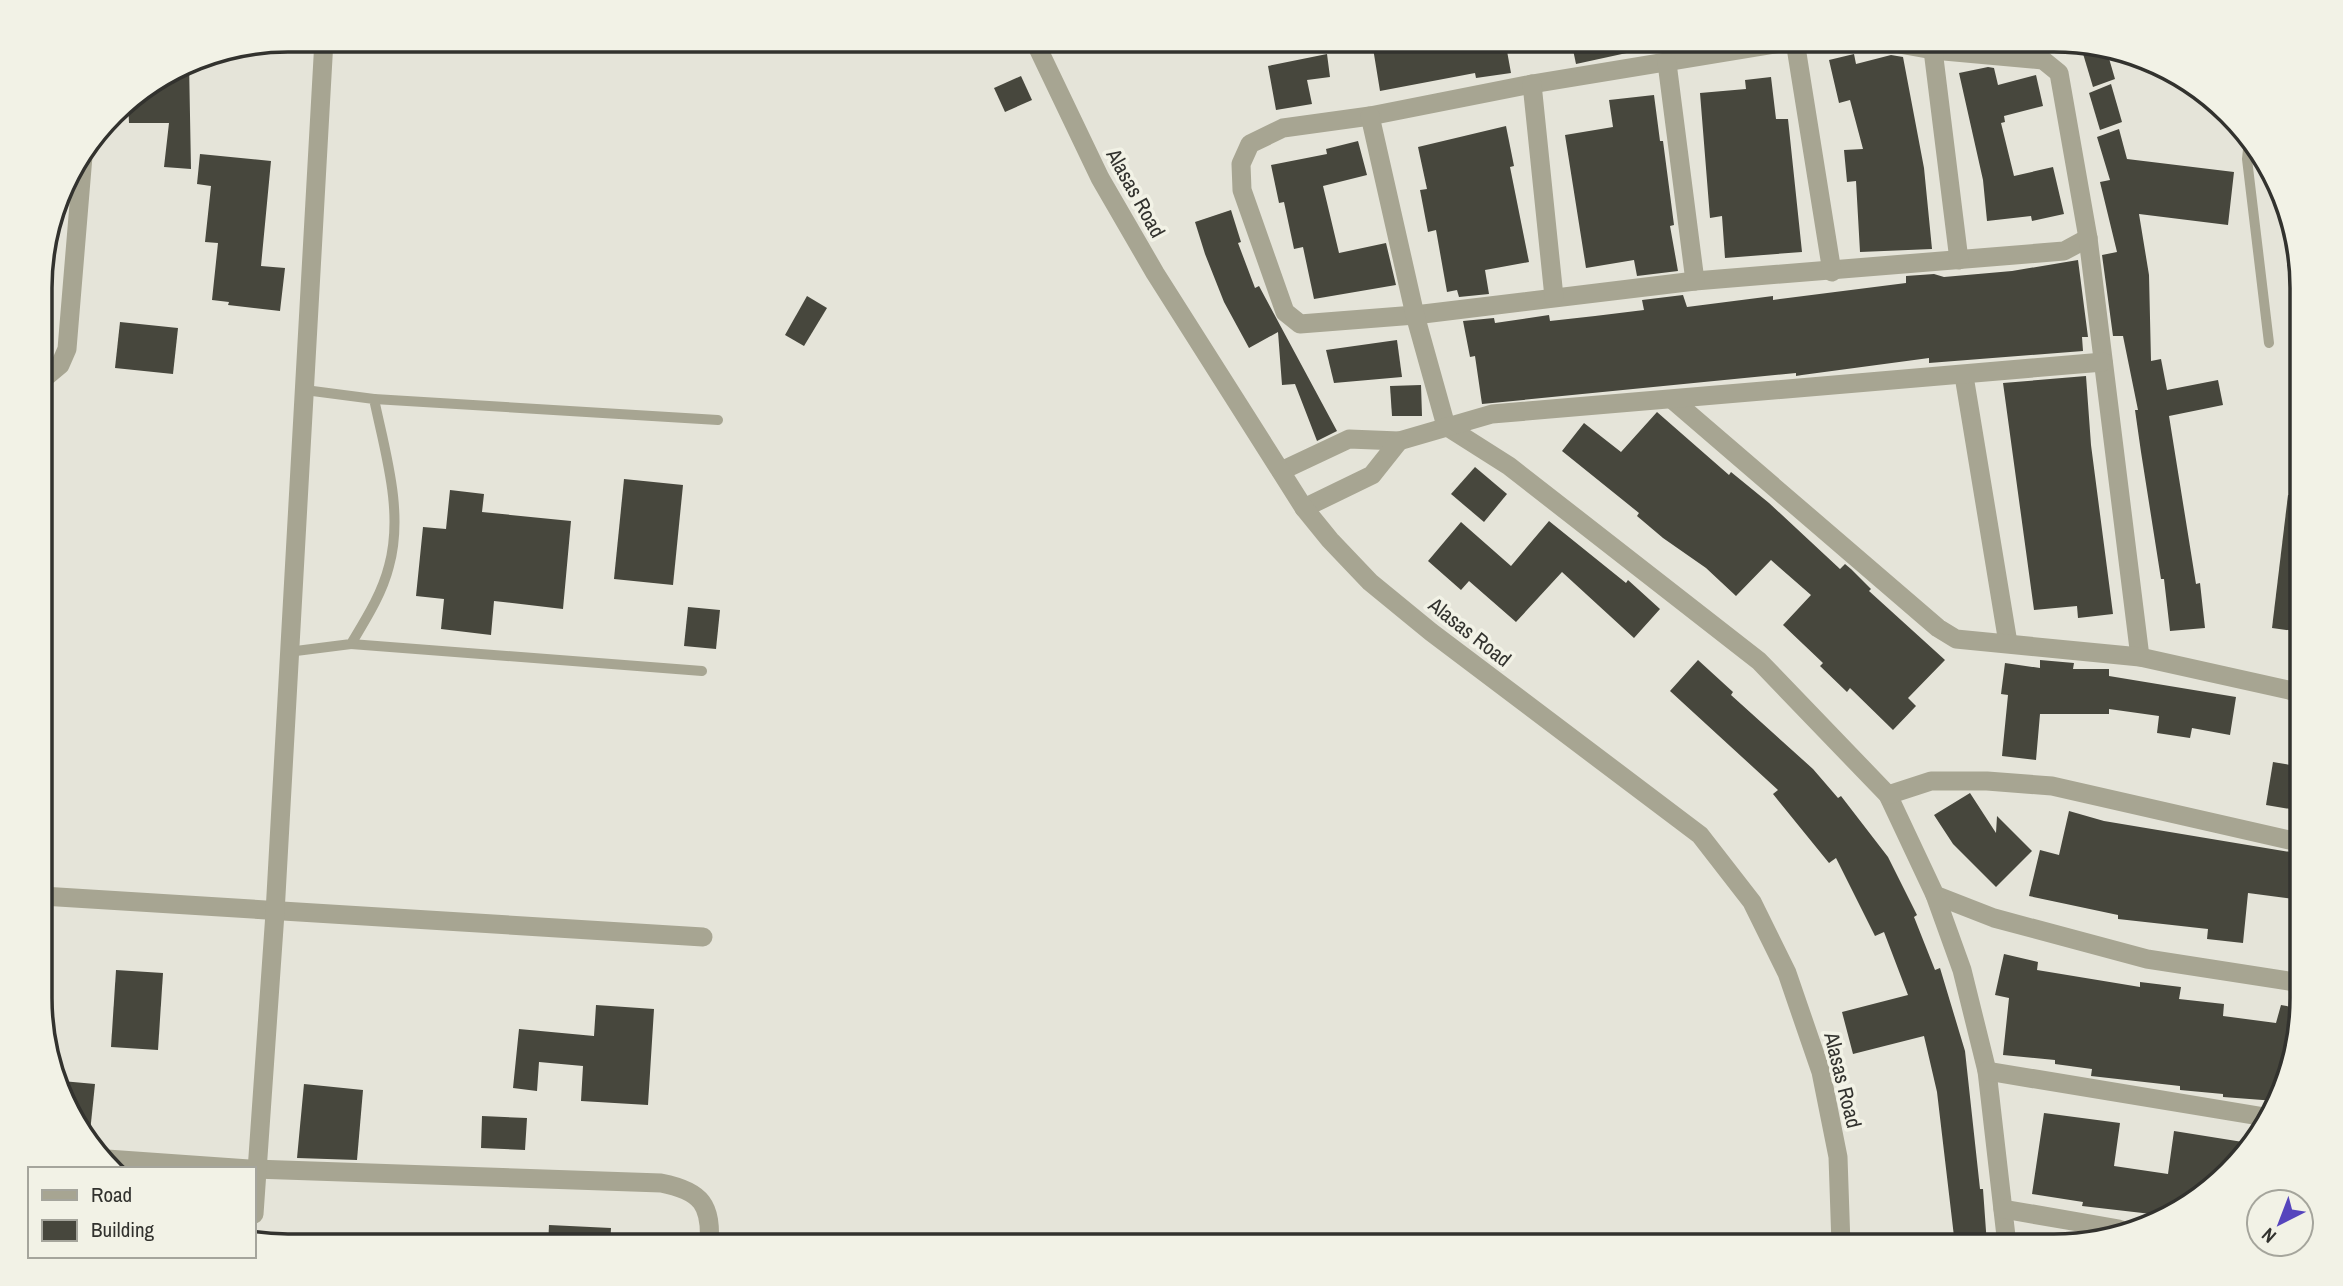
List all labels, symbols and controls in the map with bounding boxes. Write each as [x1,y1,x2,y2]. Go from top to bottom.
street label: Alasas Road [1099,142,1172,243]
street label: Alasas Road [1422,590,1517,673]
street label: Alasas Road [1817,1028,1869,1131]
legend [28,1167,256,1258]
text: Road [91,1180,132,1209]
north arrow [2245,1188,2315,1258]
text: Building [91,1215,155,1244]
text: N [2256,1222,2282,1249]

